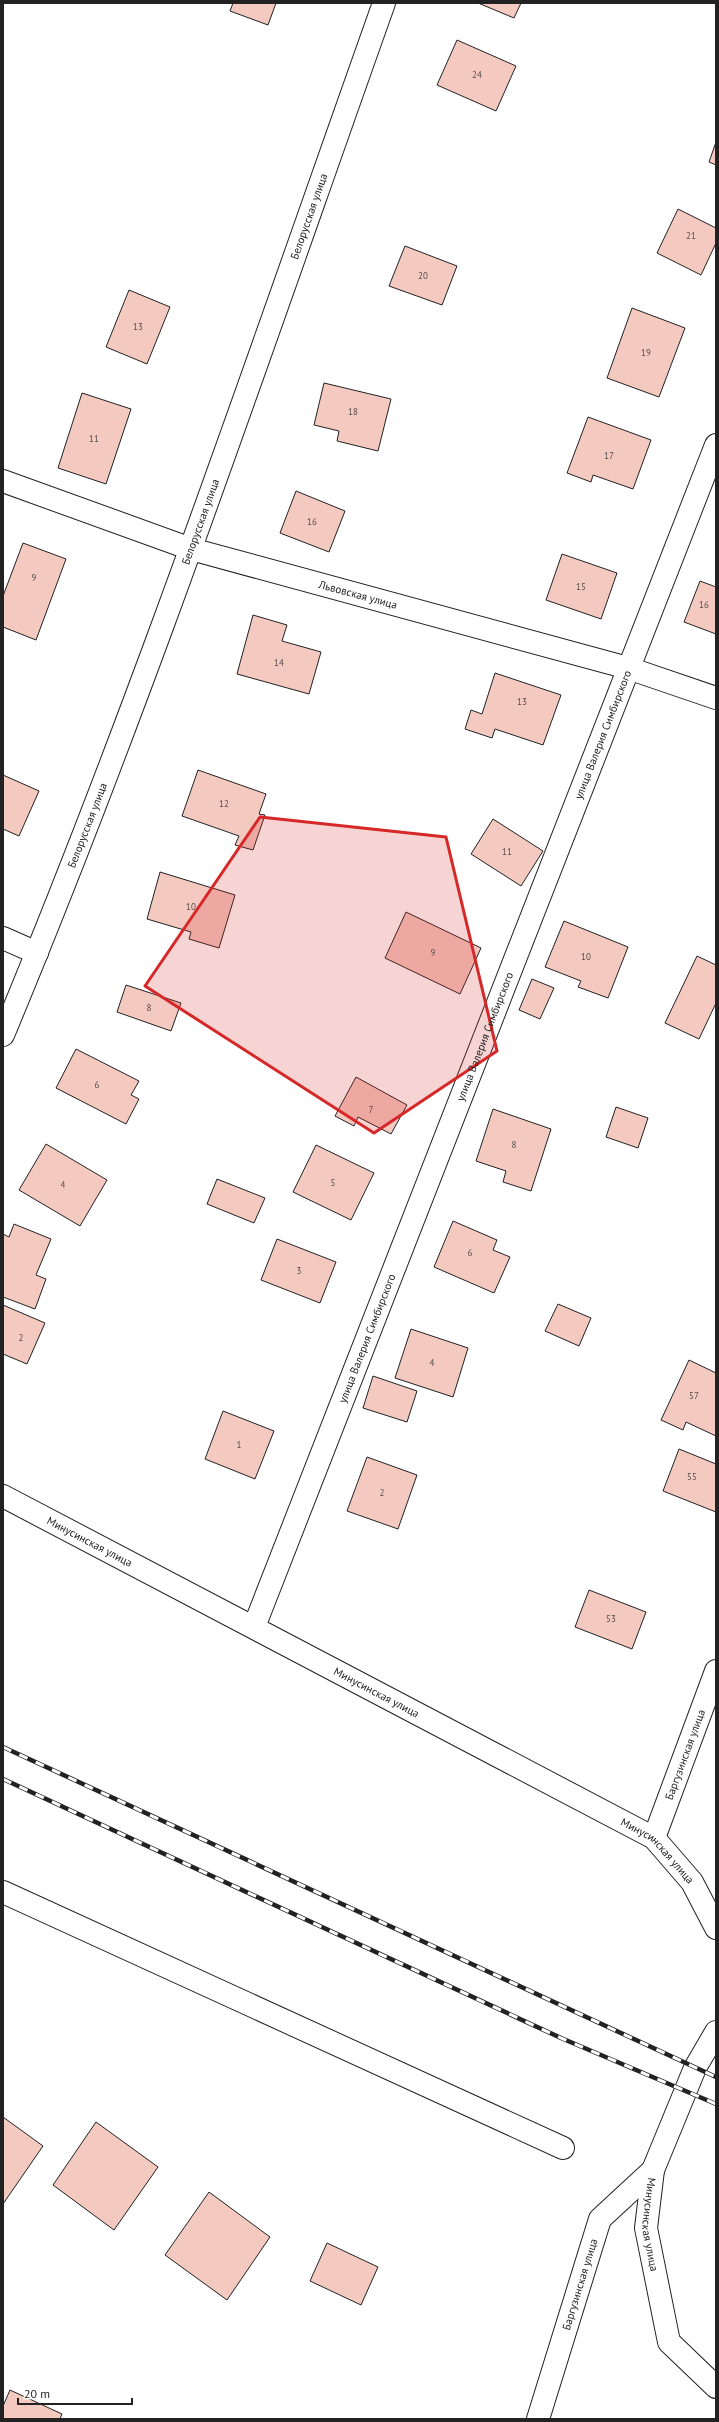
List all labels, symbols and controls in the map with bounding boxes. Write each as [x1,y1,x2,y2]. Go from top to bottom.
house number: 24 [472,69,482,80]
street label: Белорусская улица [287,171,330,261]
house number: 21 [686,230,696,241]
house number: 20 [418,270,428,281]
house number: 13 [133,321,143,332]
house number: 19 [641,347,651,358]
house number: 18 [348,406,358,417]
house number: 11 [89,433,99,444]
house number: 17 [604,450,614,461]
street label: Белорусская улица [178,477,222,567]
house number: 16 [307,516,317,527]
house number: 9 [32,572,37,583]
street label: Львовская улица [316,577,399,612]
house number: 15 [576,581,586,592]
house number: 16 [699,599,709,610]
house number: 14 [274,657,284,668]
street label: улица Валерия Симбирского [571,668,634,801]
house number: 13 [517,696,527,707]
street label: Белорусская улица [64,781,110,870]
house number: 12 [219,798,229,809]
house number: 11 [502,846,512,857]
house number: 10 [186,901,196,912]
house number: 9 [431,947,436,958]
house number: 10 [581,951,591,962]
street label: улица Валерия Симбирского [453,970,516,1103]
house number: 8 [147,1002,152,1013]
house number: 6 [95,1079,100,1090]
house number: 7 [369,1104,374,1115]
house number: 8 [512,1139,517,1150]
house number: 5 [331,1177,336,1188]
house number: 4 [61,1179,66,1190]
house number: 6 [468,1247,473,1258]
house number: 3 [297,1265,302,1276]
street label: улица Валерия Симбирского [335,1272,398,1405]
house number: 2 [19,1332,24,1343]
house number: 4 [430,1357,435,1368]
house number: 57 [689,1390,699,1401]
house number: 1 [237,1439,242,1450]
house number: 55 [687,1471,697,1482]
house number: 2 [380,1487,385,1498]
street label: Минусинская улица [45,1513,135,1570]
house number: 53 [606,1613,616,1624]
street label: Минусинская улица [331,1664,422,1720]
street label: Баргузинская улица [662,1707,708,1802]
street label: Минусинская улица [618,1815,697,1886]
street label: Минусинская улица [639,2177,662,2272]
street label: Баргузинская улица [559,2237,601,2332]
scale bar [18,2380,132,2406]
text: 20 m [24,2386,50,2401]

